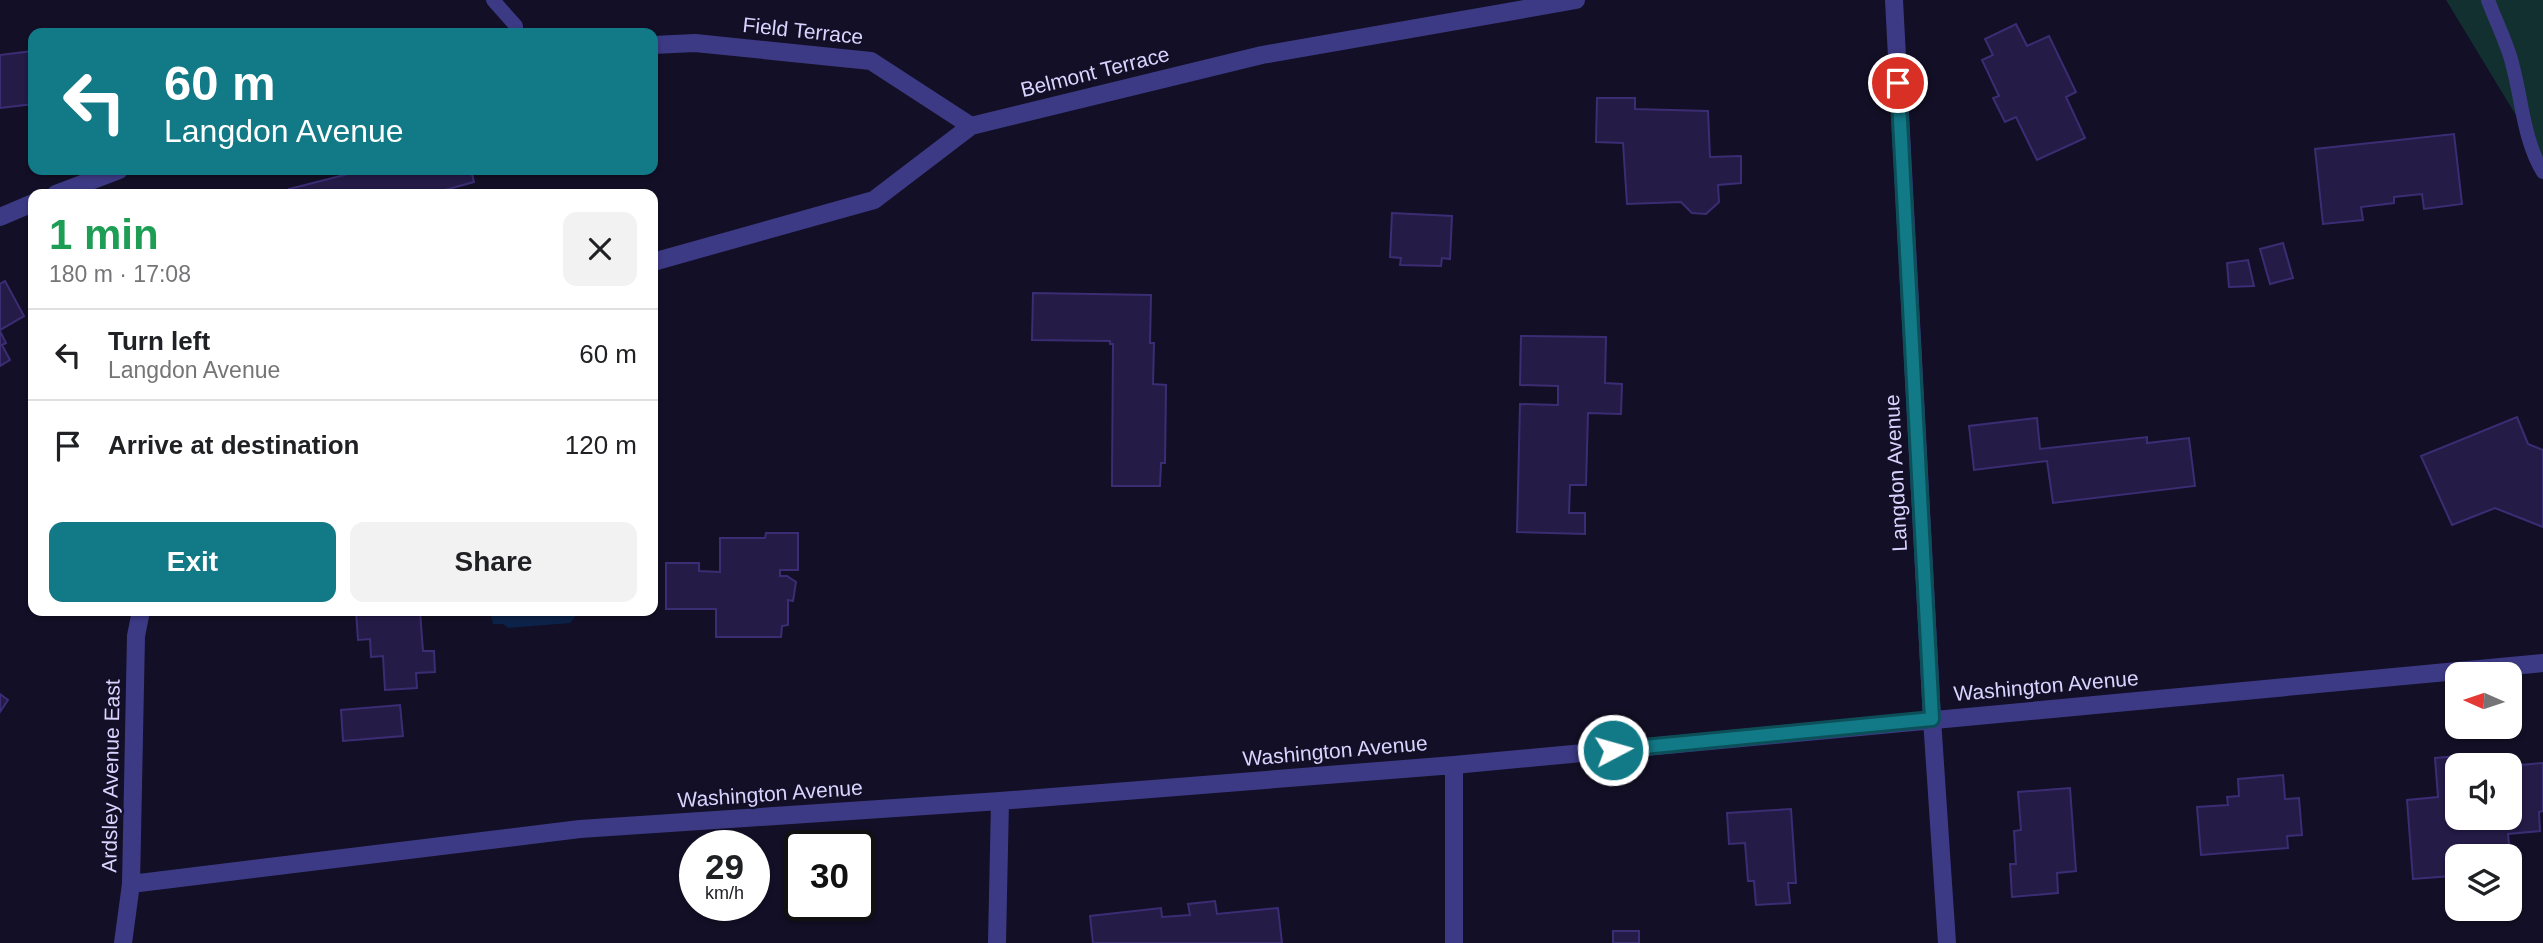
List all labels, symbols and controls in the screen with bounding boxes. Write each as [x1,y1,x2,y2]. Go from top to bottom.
street label: Field Terrace [742,13,864,48]
street label: Belmont Terrace [1018,42,1172,101]
pin [1868,53,1928,113]
icon: left [49,56,140,147]
text: 60 m [164,56,276,110]
icon: arrive [1879,64,1917,102]
text: Langdon Avenue [164,113,404,149]
text: 1 min [49,211,159,258]
button: close [563,212,637,286]
text: 180 m · 17:08 [49,261,191,287]
text: Turn left [108,326,210,356]
icon: left [49,336,87,374]
text: 60 m [579,339,637,369]
text: Langdon Avenue [108,357,280,383]
street label: Langdon Avenue [1880,394,1911,552]
icon: arrive [49,427,87,465]
text: Arrive at destination [108,430,359,460]
text: 120 m [565,430,637,460]
button: Exit [49,522,336,602]
button: Share [350,522,637,602]
north arrow [2445,662,2522,738]
map controls [2445,662,2522,921]
street label: Washington Avenue [1952,666,2139,705]
street label: Ardsley Avenue East [97,679,124,873]
position arrow [1576,713,1650,787]
street label: Washington Avenue [1241,731,1428,770]
button: sound [2445,753,2522,830]
street label: Washington Avenue [677,776,863,811]
speed limit sign: 30 [784,830,875,921]
button: layers [2445,844,2522,921]
text: 29 [705,847,744,886]
text: km/h [705,883,744,903]

